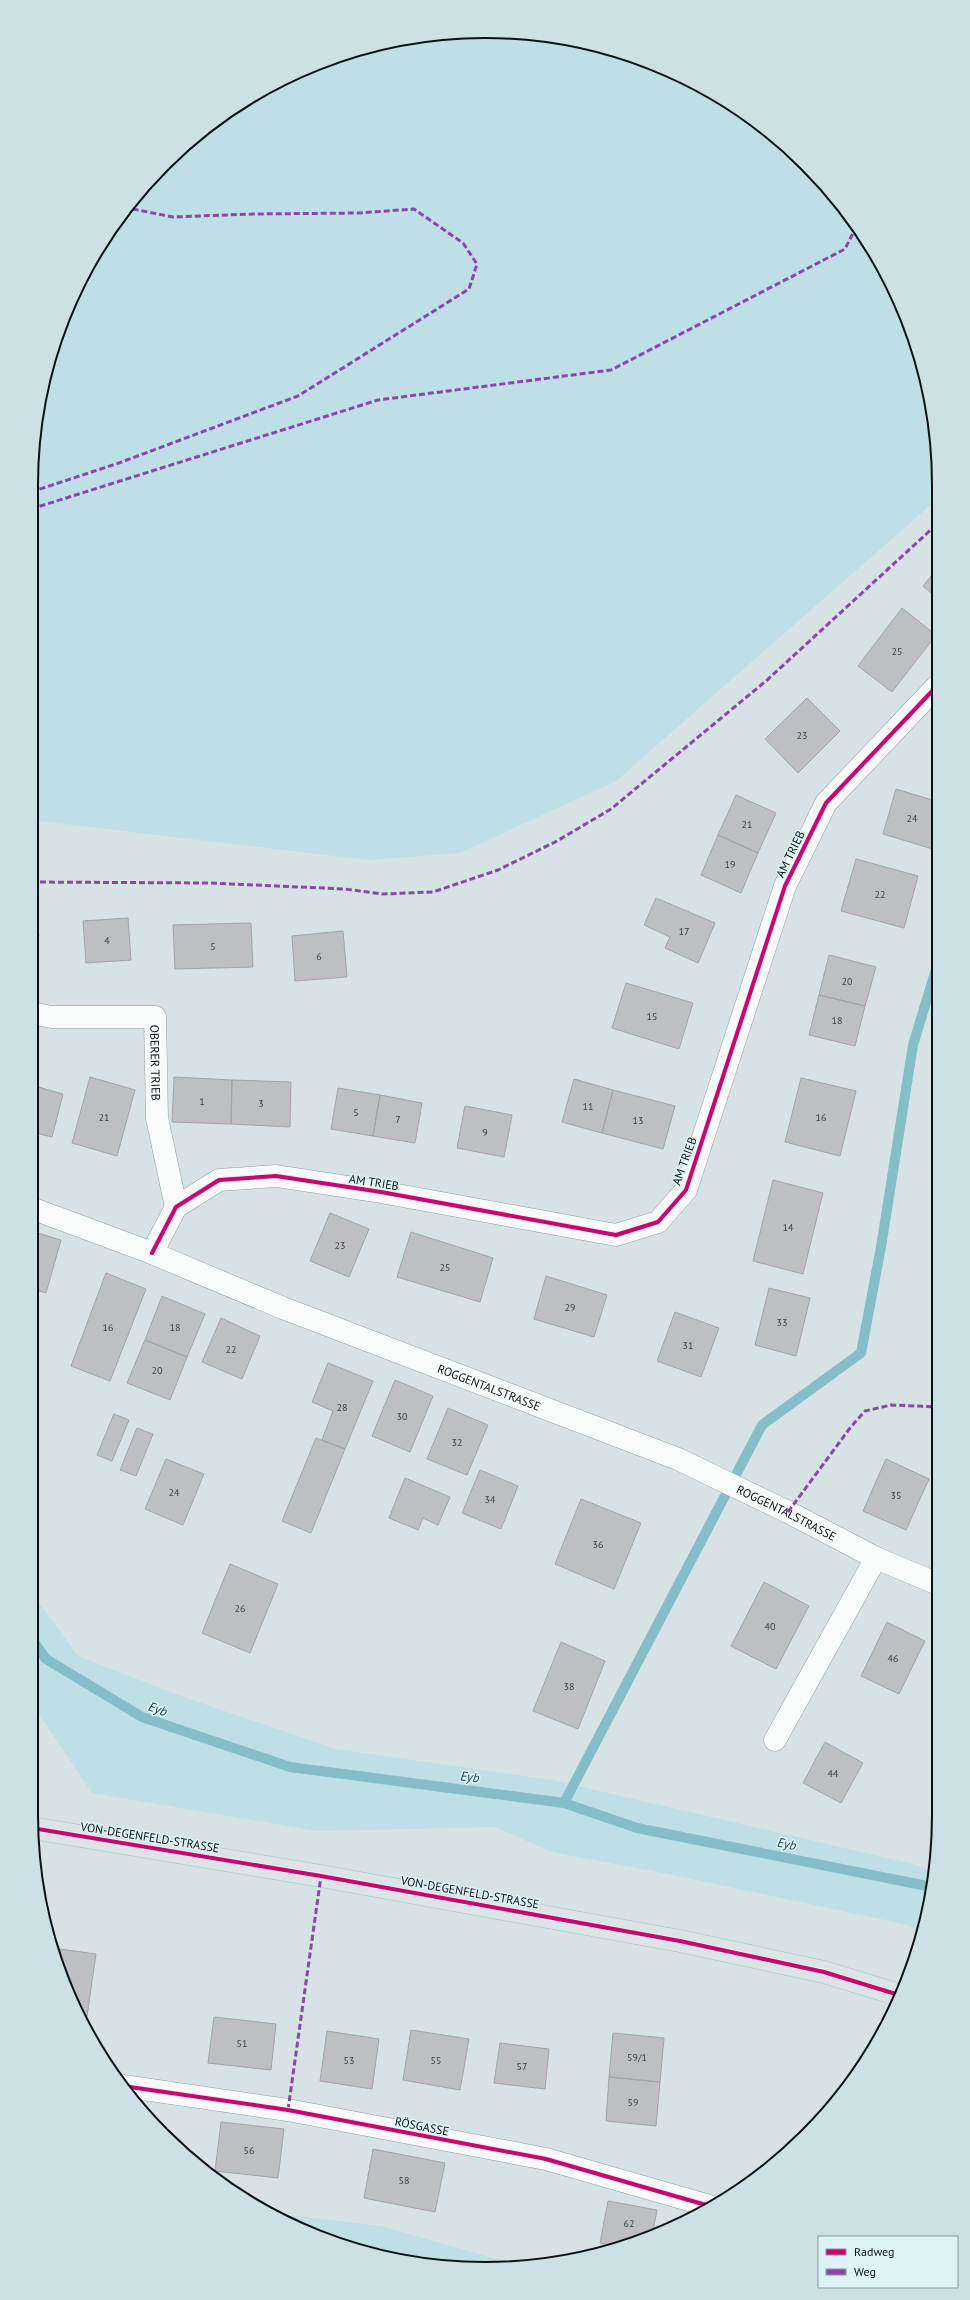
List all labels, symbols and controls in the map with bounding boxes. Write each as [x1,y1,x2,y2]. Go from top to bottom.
house number: 25 [892,645,902,658]
house number: 23 [797,729,807,742]
house number: 24 [907,812,918,825]
house number: 21 [742,818,752,831]
street label: AM TRIEB [772,828,808,880]
house number: 19 [725,858,735,871]
house number: 22 [875,888,885,901]
house number: 17 [679,925,689,938]
house number: 4 [104,934,110,947]
house number: 5 [210,940,216,953]
house number: 6 [316,950,322,963]
house number: 20 [842,975,853,988]
house number: 15 [647,1010,657,1023]
house number: 18 [832,1014,842,1027]
street label: OBERER TRIEB [148,1024,164,1101]
house number: 1 [199,1095,205,1108]
house number: 3 [258,1097,264,1110]
house number: 11 [583,1100,593,1113]
house number: 5 [353,1106,359,1119]
house number: 21 [99,1111,109,1124]
house number: 16 [816,1111,826,1124]
house number: 7 [395,1113,401,1126]
house number: 13 [633,1114,643,1127]
house number: 9 [482,1126,488,1139]
street label: AM TRIEB [668,1135,700,1187]
street label: AM TRIEB [348,1171,400,1193]
house number: 14 [783,1221,794,1234]
house number: 23 [335,1239,345,1252]
house number: 25 [440,1261,450,1274]
house number: 29 [565,1301,575,1314]
house number: 33 [777,1316,787,1329]
house number: 16 [103,1321,113,1334]
house number: 18 [170,1321,180,1334]
house number: 31 [683,1339,693,1352]
house number: 22 [226,1343,236,1356]
street label: ROGGENTALSTRASSE [436,1360,543,1413]
house number: 20 [152,1364,163,1377]
house number: 28 [337,1401,347,1414]
house number: 30 [397,1410,408,1423]
house number: 32 [452,1436,462,1449]
street label: ROGGENTALSTRASSE [734,1481,839,1543]
house number: 24 [169,1486,180,1499]
house number: 35 [891,1489,901,1502]
house number: 34 [485,1493,496,1506]
house number: 36 [593,1538,603,1551]
house number: 26 [235,1602,245,1615]
house number: 40 [765,1620,776,1633]
house number: 46 [888,1652,898,1665]
house number: 38 [564,1680,574,1693]
water label: Eyb [146,1698,170,1720]
water label: Eyb [459,1767,481,1787]
house number: 44 [828,1767,839,1780]
street label: VON-DEGENFELD-STRASSE [79,1818,220,1855]
water label: Eyb [776,1834,798,1854]
street label: VON-DEGENFELD-STRASSE [399,1872,540,1912]
house number: 51 [237,2037,247,2050]
house number: 59/1 [627,2051,647,2064]
house number: 53 [344,2054,354,2067]
house number: 55 [431,2054,441,2067]
house number: 57 [517,2060,527,2073]
house number: 59 [628,2096,638,2109]
street label: RÖSGASSE [394,2113,450,2139]
house number: 56 [244,2144,254,2157]
house number: 58 [399,2174,409,2187]
house number: 62 [624,2217,634,2230]
legend [818,2236,958,2288]
text: Radweg [854,2244,895,2259]
text: Weg [854,2264,876,2279]

